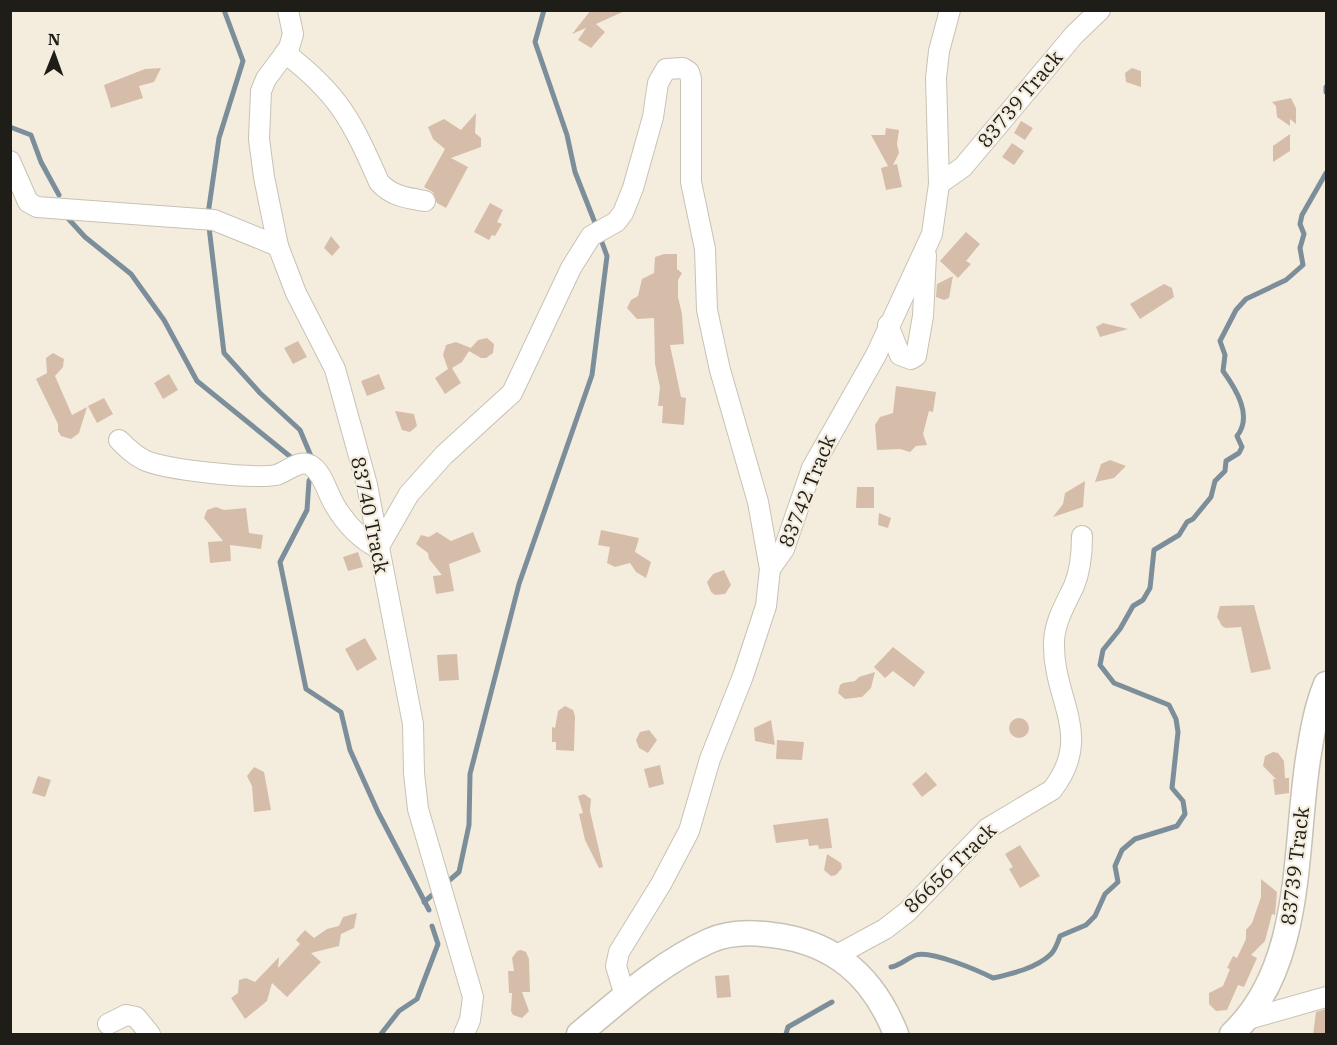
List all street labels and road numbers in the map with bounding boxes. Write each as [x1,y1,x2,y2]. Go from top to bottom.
street label: 83739 Track [971,44,1068,153]
street label: 83742 Track [772,430,841,551]
street label: 83740 Track [345,454,396,576]
street label: 83739 Track [1274,805,1315,927]
street label: 86656 Track [897,816,1002,919]

